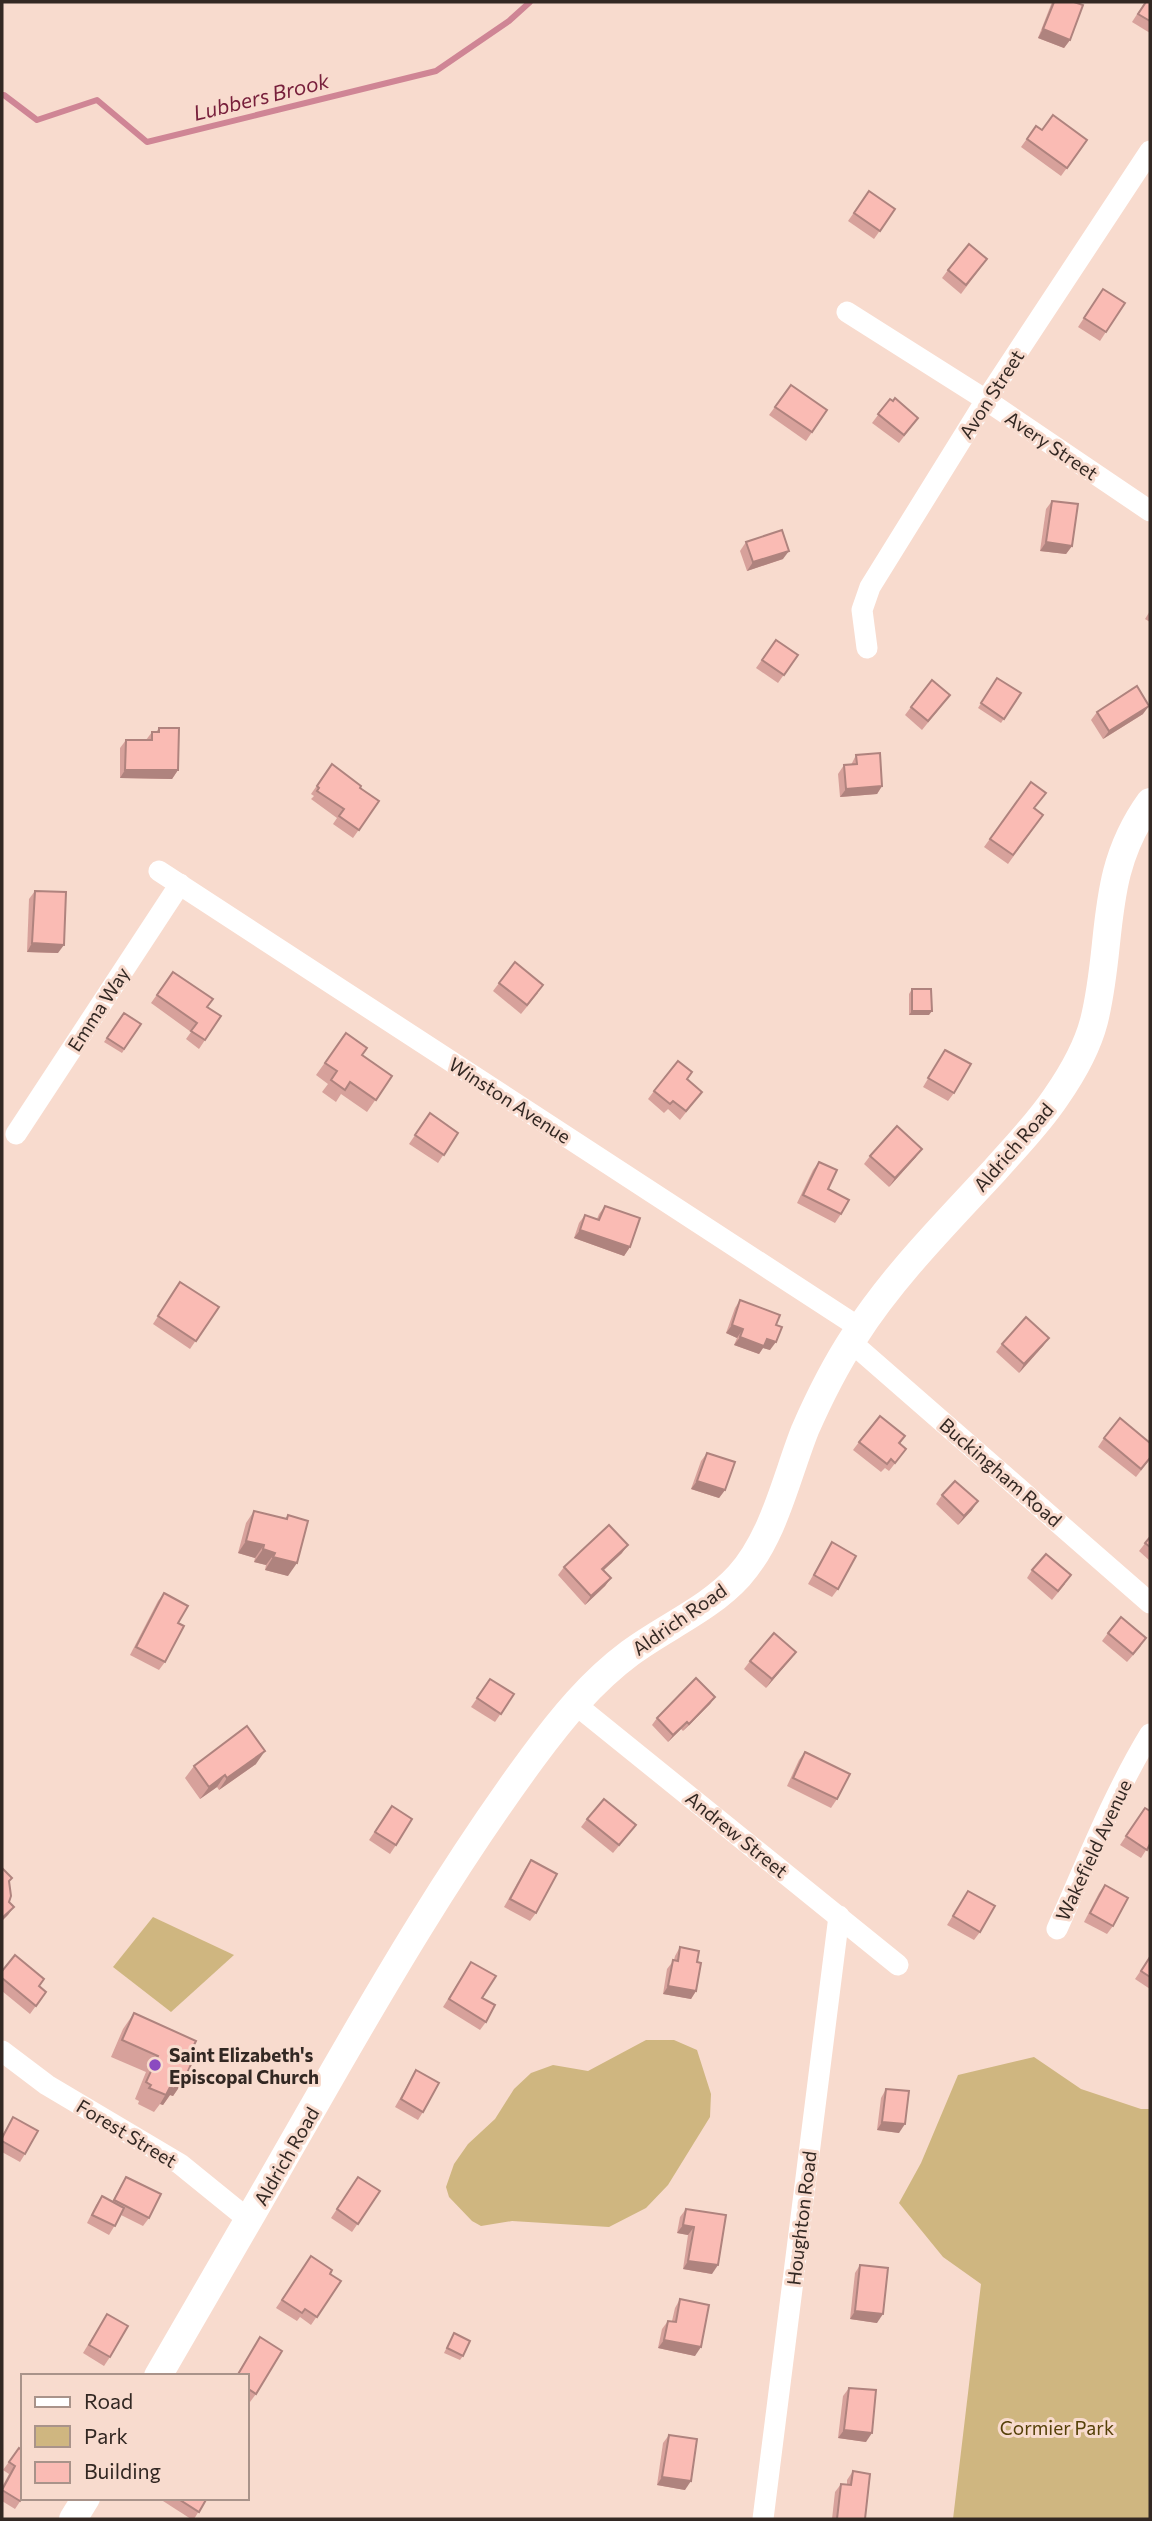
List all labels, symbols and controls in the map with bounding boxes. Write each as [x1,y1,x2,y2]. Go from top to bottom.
water label: Lubbers Brook [190,67,332,125]
street label: Avon Street [954,345,1028,443]
street label: Avery Street [1001,406,1103,484]
street label: Emma Way [62,962,134,1055]
street label: Winston Avenue [445,1052,575,1148]
street label: Aldrich Road [968,1098,1058,1196]
street label: Buckingham Road [935,1413,1067,1531]
street label: Aldrich Road [627,1578,731,1660]
street label: Wakefield Avenue [1050,1776,1136,1924]
street label: Andrew Street [681,1786,793,1882]
place label: Saint Elizabeth's Episcopal Church [169,2043,319,2088]
marker: Saint Elizabeth's Episcopal Church [147,2057,163,2073]
street label: Forest Street [73,2094,181,2172]
street label: Aldrich Road [249,2103,323,2209]
street label: Houghton Road [781,2149,821,2287]
legend [21,2374,248,2500]
text: Road [84,2388,133,2413]
park label: Cormier Park [1000,2416,1114,2439]
text: Park [84,2423,128,2448]
text: Building [84,2458,161,2483]

